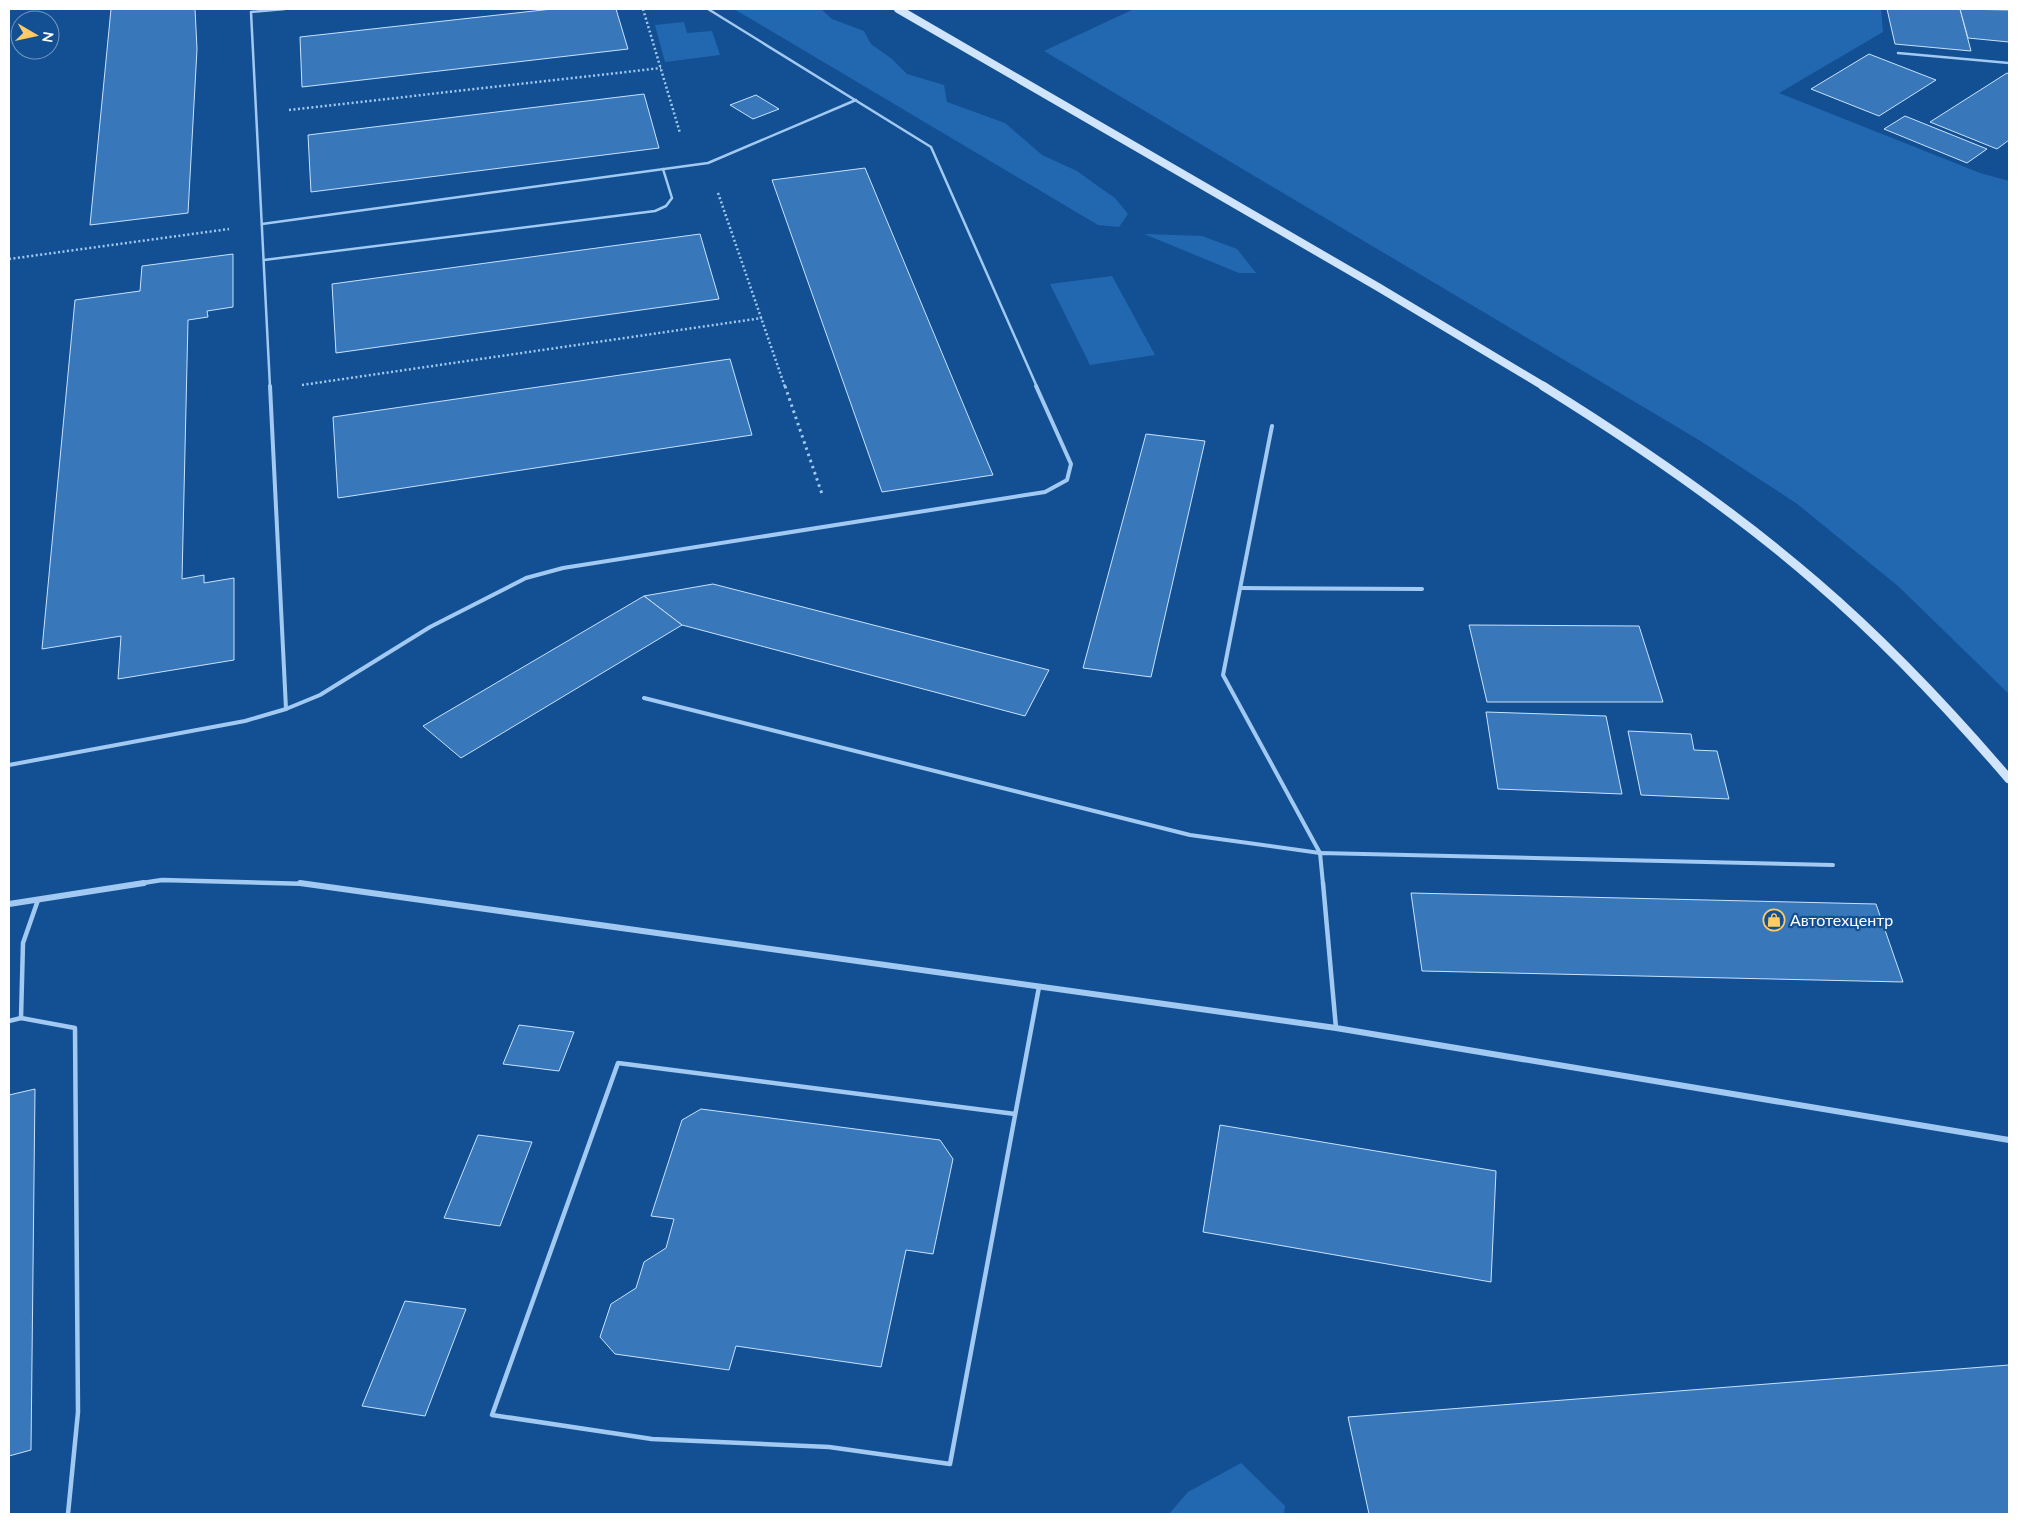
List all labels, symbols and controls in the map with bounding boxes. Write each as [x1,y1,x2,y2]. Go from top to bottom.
north arrow [10,10,60,60]
text: N [39,30,58,44]
shop icon: Автотехцентр [1762,908,1786,932]
place label: Автотехцентр [1790,910,1893,929]

